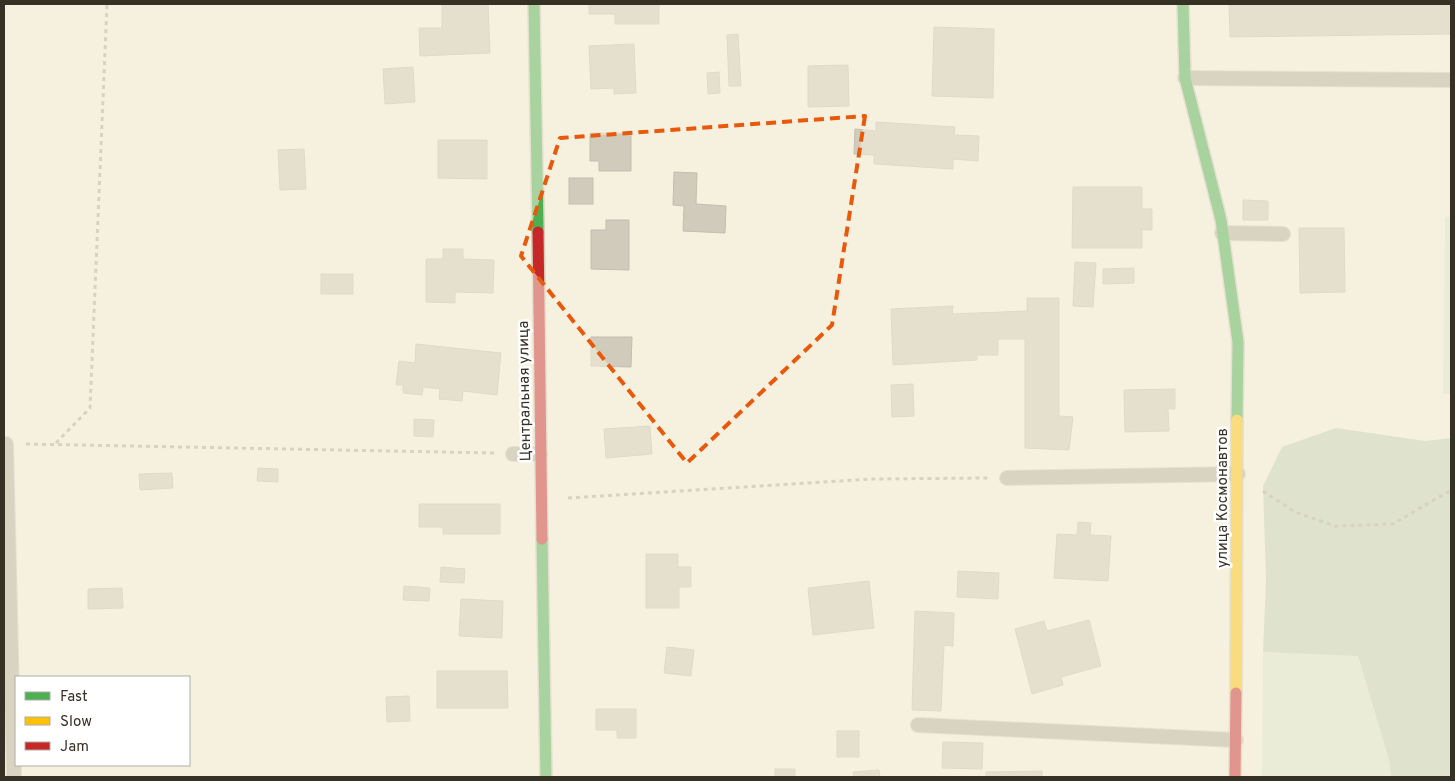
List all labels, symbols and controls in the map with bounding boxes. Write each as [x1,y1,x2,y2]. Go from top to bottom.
street label: Центральная улица [515,320,536,461]
street label: улица Космонавтов [1214,428,1233,568]
legend [15,676,190,766]
text: Fast [60,688,88,707]
text: Slow [60,713,92,732]
text: Jam [60,738,89,757]

